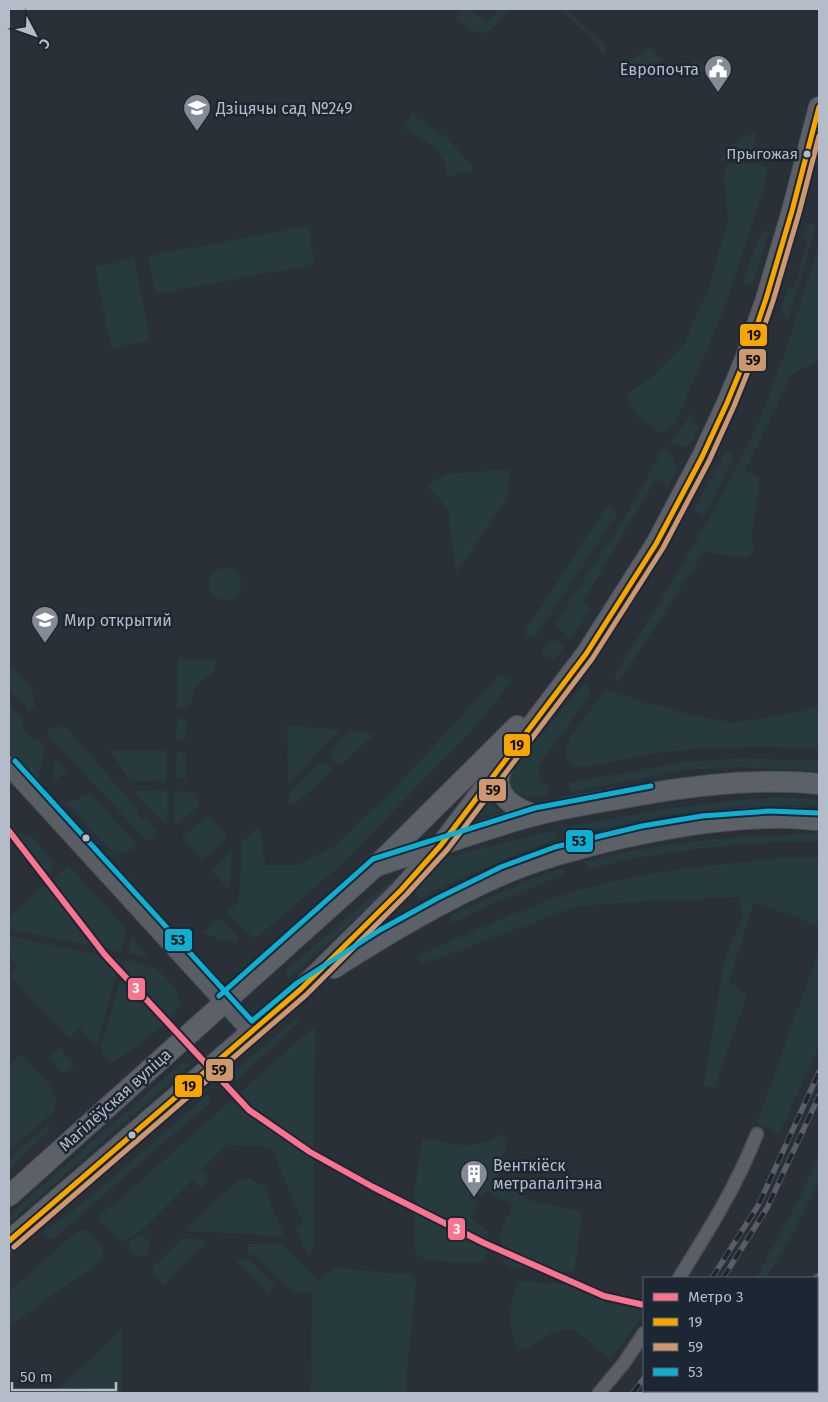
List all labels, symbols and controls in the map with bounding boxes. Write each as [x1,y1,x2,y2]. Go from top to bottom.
north arrow [10,10,60,60]
text: С [35,35,53,52]
public building icon: Европочта [703,54,733,93]
place label: Европочта [620,60,699,79]
school or university icon: Дзіцячы сад №249 [182,93,212,132]
place label: Дзіцячы сад №249 [215,99,353,118]
place label: Прыгожая [726,145,798,163]
marker: Прыгожая [802,149,812,159]
line badge: 19 [739,323,768,347]
text: 19 [747,327,761,344]
line badge: 59 [738,348,767,372]
text: 59 [745,352,761,369]
school or university icon: Мир открытий [30,605,60,644]
place label: Мир открытий [64,611,172,630]
line badge: 19 [503,733,531,757]
text: 19 [510,737,524,754]
line badge: 59 [478,778,507,802]
text: 59 [485,782,501,799]
line badge: 53 [565,829,594,853]
unlabelled marker [81,833,91,843]
text: 53 [572,833,586,850]
line badge: 53 [164,928,193,952]
text: 53 [171,932,185,949]
line badge: 3 [127,977,146,1001]
text: 3 [131,980,140,997]
street label: Магілёўская вуліца [55,1045,175,1155]
line badge: 59 [205,1058,234,1082]
text: 59 [211,1062,227,1079]
line badge: 19 [174,1074,203,1098]
text: 19 [182,1078,196,1095]
unlabelled marker [127,1130,137,1140]
place label: Венткіёск метрапалітэна [493,1156,602,1193]
building icon: Венткіёск метрапалітэна [459,1159,489,1198]
line badge: 3 [447,1217,466,1241]
text: 3 [452,1221,461,1238]
legend [643,1277,818,1392]
text: Метро 3 [688,1288,743,1306]
text: 19 [688,1313,702,1331]
text: 59 [688,1338,703,1356]
scale bar [12,1360,116,1392]
text: 53 [688,1363,703,1381]
text: 50 m [20,1368,53,1386]

